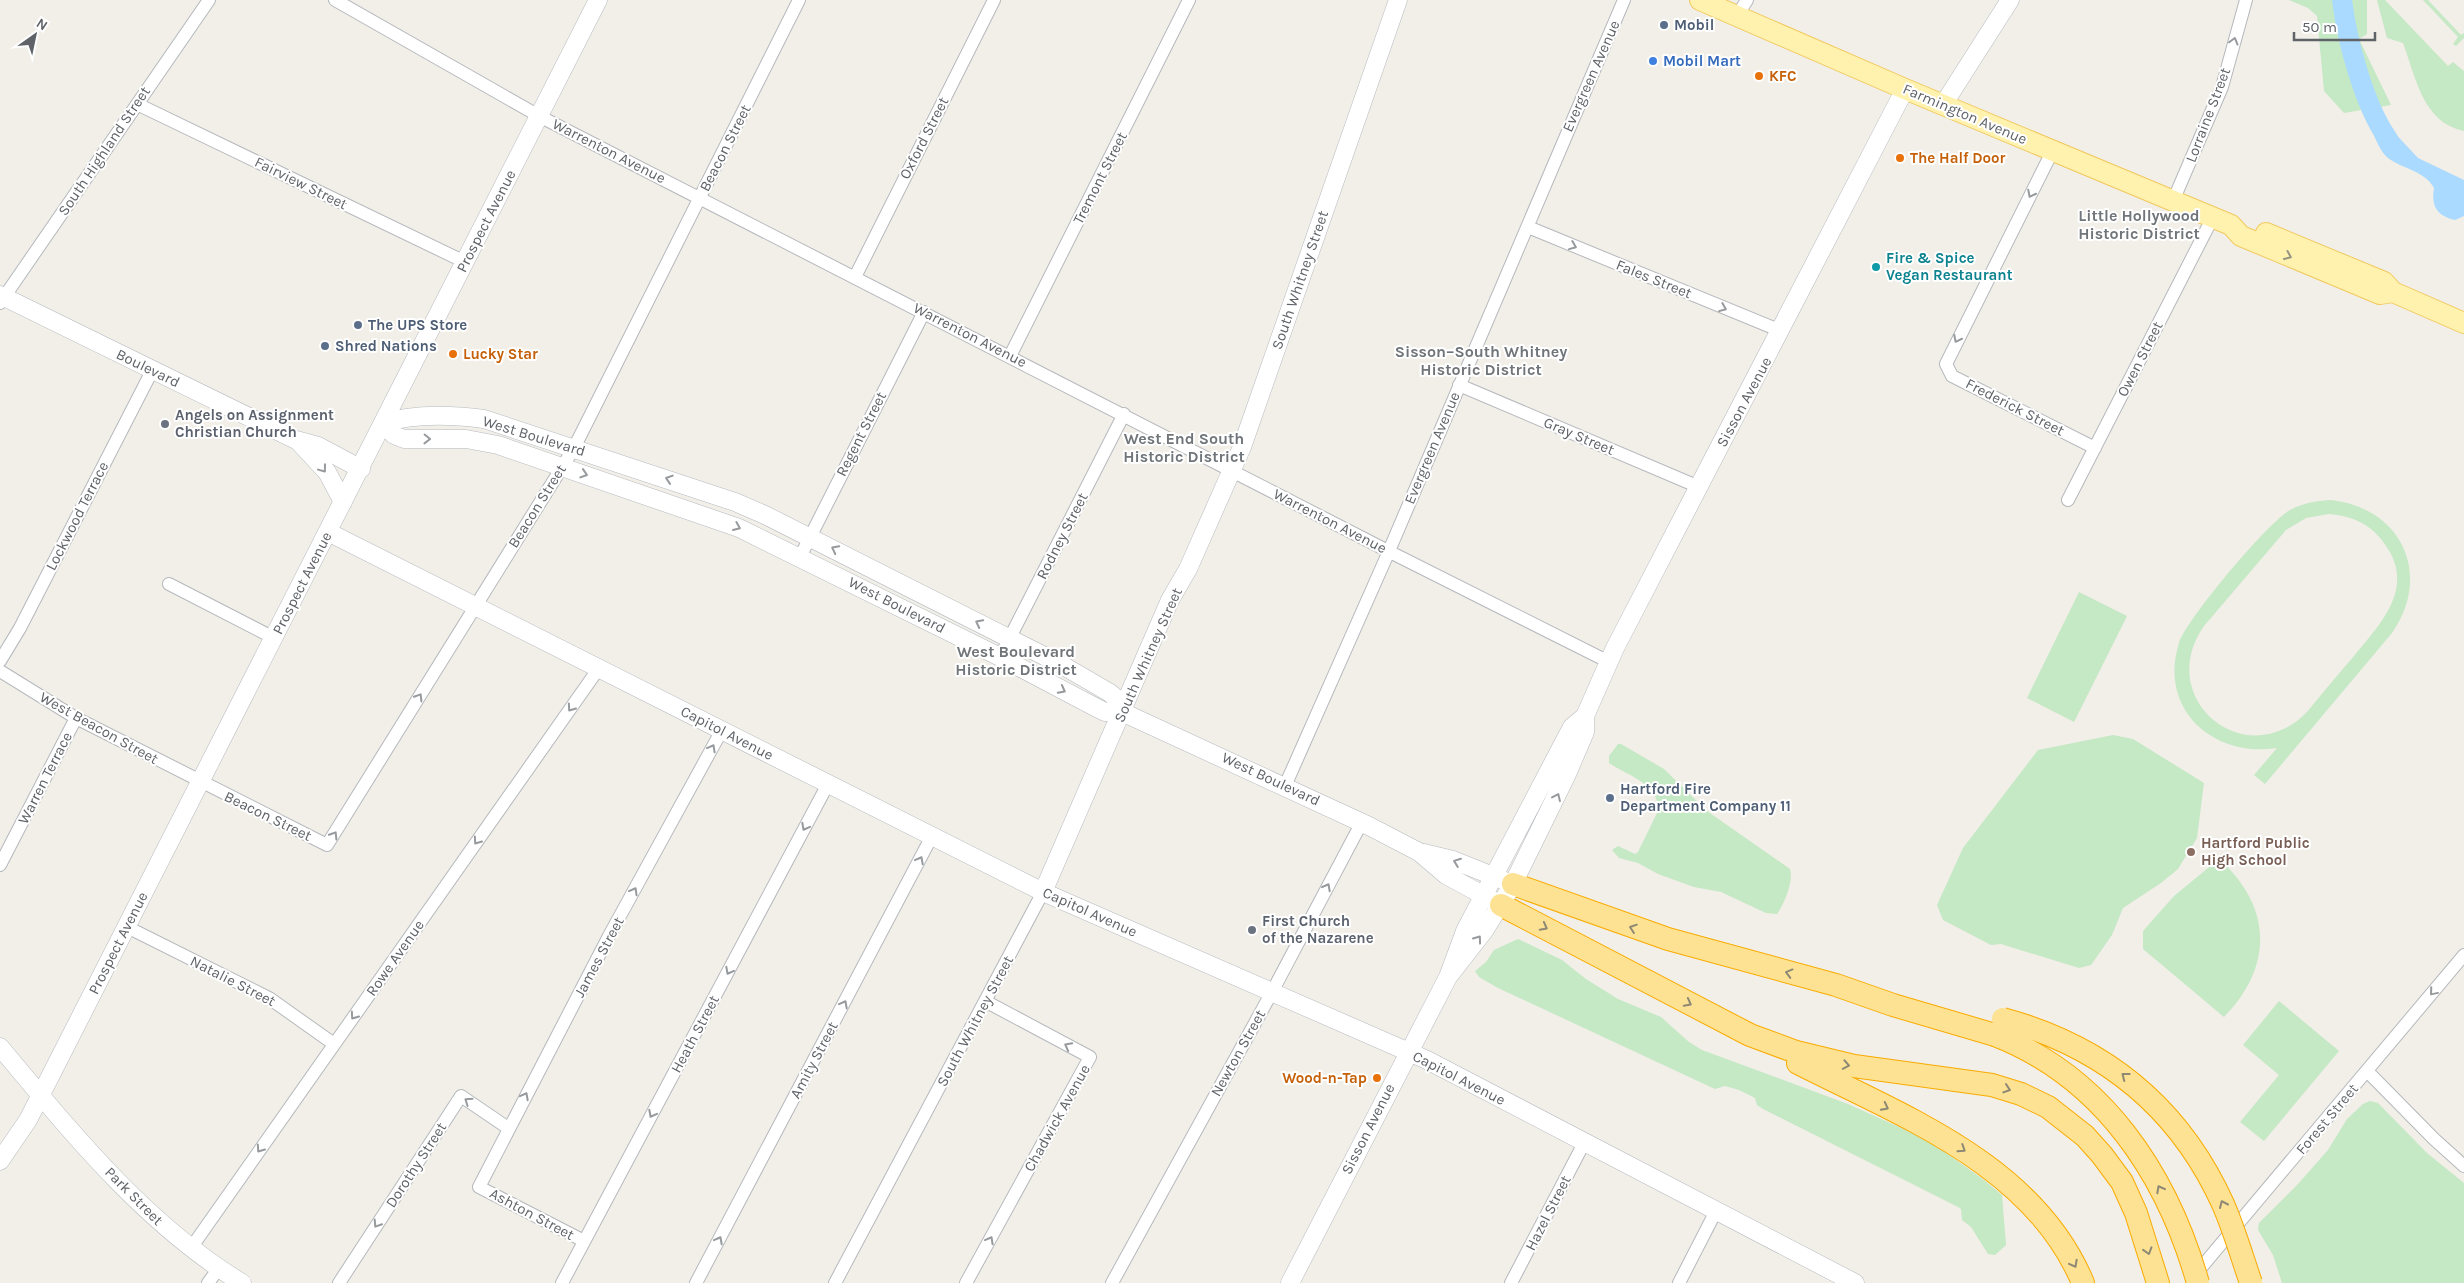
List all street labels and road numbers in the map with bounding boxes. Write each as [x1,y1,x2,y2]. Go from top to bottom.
street label: Evergreen Avenue [1558,17,1624,135]
street label: Lorraine Street [2182,65,2234,165]
street label: Farmington Avenue [1900,80,2030,148]
street label: South Highland Street [54,83,154,219]
street label: Oxford Street [896,94,953,182]
street label: Beacon Street [695,101,755,194]
street label: Warrenton Avenue [549,115,669,187]
street label: Tremont Street [1069,129,1131,227]
street label: Fairview Street [252,153,351,213]
street label: Prospect Avenue [452,167,520,275]
street label: South Whitney Street [1268,208,1332,352]
street label: Fales Street [1613,256,1695,303]
street label: Warrenton Avenue [910,299,1030,371]
street label: Owen Street [2113,318,2167,400]
street label: Boulevard [113,345,183,391]
street label: Sisson Avenue [1713,354,1775,450]
street label: Frederick Street [1963,374,2068,440]
street label: Regent Street [832,388,890,479]
street label: Evergreen Avenue [1400,389,1464,507]
street label: West Boulevard [481,412,587,460]
street label: Gray Street [1541,413,1617,459]
street label: Lockwood Terrace [42,459,112,573]
street label: Beacon Street [504,461,570,551]
street label: Warrenton Avenue [1270,485,1390,557]
street label: Rodney Street [1032,489,1092,582]
street label: Prospect Avenue [268,529,336,637]
street label: West Boulevard [846,573,948,637]
street label: South Whitney Street [1110,584,1186,725]
street label: West Beacon Street [37,688,162,768]
street label: Capitol Avenue [678,702,776,764]
street label: Warren Terrace [14,729,76,827]
street label: West Boulevard [1219,748,1323,810]
street label: Beacon Street [221,787,315,845]
street label: Capitol Avenue [1040,883,1140,941]
street label: Prospect Avenue [84,889,152,997]
street label: James Street [570,913,628,1000]
street label: Rowe Avenue [362,916,428,1000]
street label: Natalie Street [187,952,279,1010]
street label: South Whitney Street [933,952,1017,1090]
street label: Heath Street [667,992,723,1076]
street label: Newton Street [1207,1006,1269,1100]
street label: Amity Street [786,1018,842,1102]
street label: Capitol Avenue [1410,1047,1508,1109]
street label: Chadwick Avenue [1020,1061,1094,1175]
street label: Forest Street [2292,1080,2362,1158]
street label: Sisson Avenue [1337,1081,1399,1177]
street label: Dorothy Street [382,1119,450,1211]
street label: Park Street [101,1163,167,1229]
street label: Hazel Street [1521,1172,1575,1254]
street label: Ashton Street [487,1184,578,1244]

